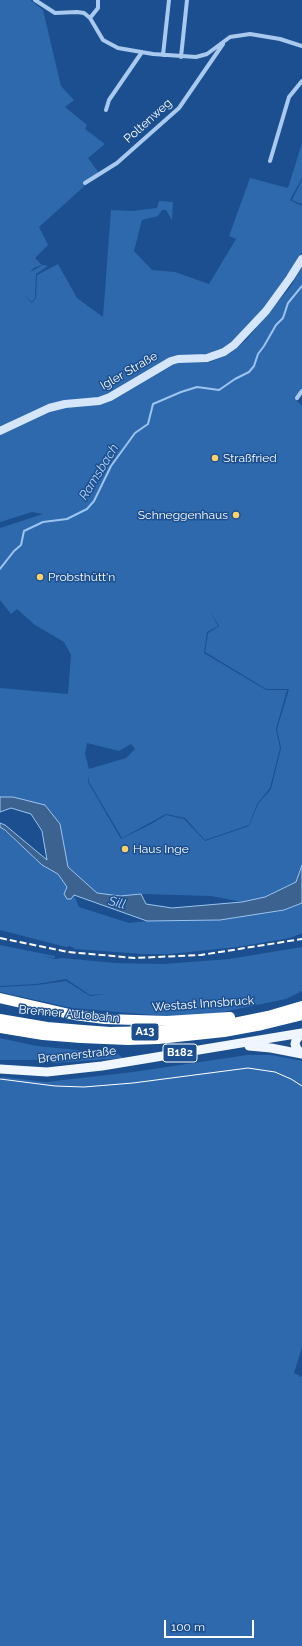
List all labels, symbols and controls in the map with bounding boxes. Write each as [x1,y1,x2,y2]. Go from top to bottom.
street label: Poltenweg [121,96,175,146]
street label: Igler Straße [98,349,160,393]
water label: Ramsbach [76,441,122,503]
place label: Straßfried [223,451,277,465]
marker: Straßfried [210,453,220,463]
place label: Schneggenhaus [138,508,228,522]
marker: Schneggenhaus [231,510,241,520]
place label: Probsthütt'n [48,570,115,584]
marker: Probsthütt'n [35,572,45,582]
place label: Haus Inge [133,842,189,856]
marker: Haus Inge [120,844,130,854]
water label: Sill [107,893,127,913]
street label: Westast Innsbruck [151,993,255,1015]
street label: Brenner Autobahn [18,1002,120,1026]
road number: A13 [131,1023,159,1041]
street label: Brennerstraße [37,1044,117,1066]
road number: B182 [163,1044,197,1062]
scale bar [166,1612,256,1638]
text: 100 m [171,1620,205,1634]

